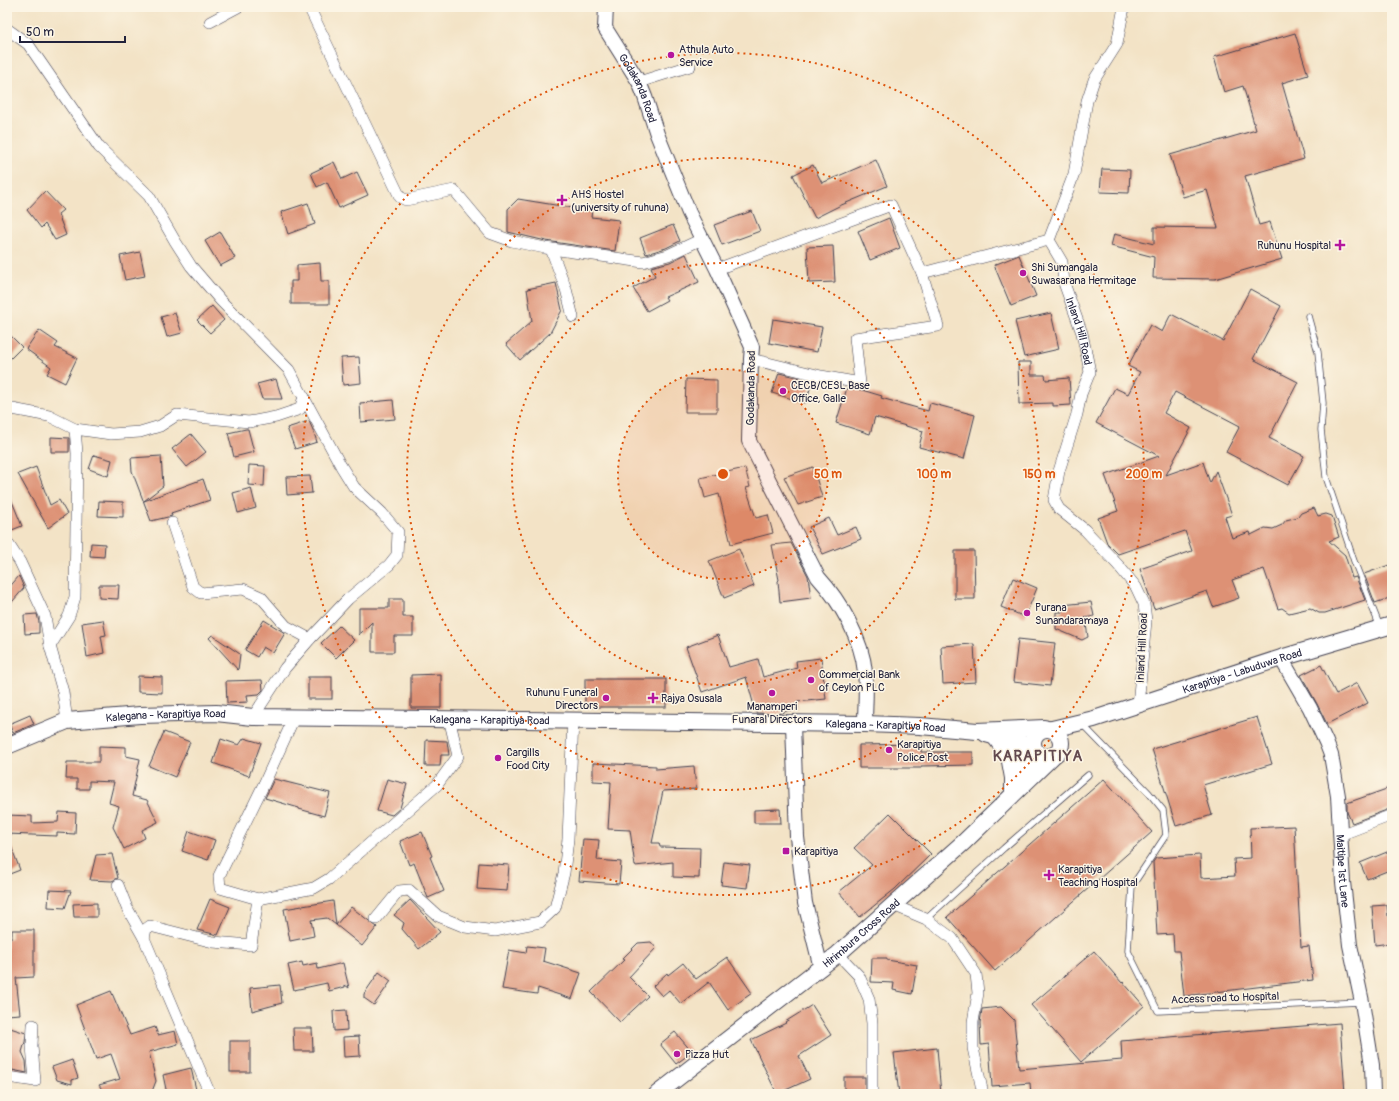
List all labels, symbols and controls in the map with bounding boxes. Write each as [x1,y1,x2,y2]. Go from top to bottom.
scale bar [20,18,125,44]
text: 50 m [26,25,54,40]
place label: Athula Auto Service [679,43,734,69]
marker: Athula Auto Service [666,50,676,60]
street label: Godakanda Road [616,51,659,124]
place label: AHS Hostel (university of ruhuna) [571,188,669,214]
marker: AHS Hostel (university of ruhuna) [556,194,568,206]
place label: Ruhunu Hospital [1257,239,1331,252]
marker: Ruhunu Hospital [1334,239,1346,251]
place label: Shi Sumangala Suwasarana Hermitage [1031,261,1137,287]
marker: Shi Sumangala Suwasarana Hermitage [1018,268,1028,278]
street label: Inland Hill Road [1063,295,1095,366]
street label: Godakanda Road [744,350,758,426]
place label: CECB/CESL Base Office, Galle [791,379,870,405]
marker: CECB/CESL Base Office, Galle [778,386,788,396]
centre of rings [716,467,730,481]
text: 50 m [814,467,842,482]
text: 100 m [917,467,952,482]
text: 150 m [1023,467,1056,482]
text: 200 m [1126,467,1163,482]
place label: Purana Sunandaramaya [1035,601,1108,627]
marker: Purana Sunandaramaya [1022,608,1032,618]
street label: Inland Hill Road [1134,613,1150,683]
street label: Karapitiya - Labuduwa Road [1181,646,1303,696]
place label: Commercial Bank of Ceylon PLC [819,668,900,694]
marker: Commercial Bank of Ceylon PLC [806,675,816,685]
place label: Ruhunu Funeral Directors [526,686,598,712]
marker: Manamperi Funaral Directors [767,688,777,698]
place label: Rajya Osusala [661,692,722,705]
marker: Ruhunu Funeral Directors [601,693,611,703]
marker: Rajya Osusala [648,693,658,703]
place label: Manamperi Funaral Directors [732,700,812,726]
street label: Kalegana - Karapitiya Road [105,706,227,724]
street label: Kalegana - Karapitiya Road [429,713,550,727]
street label: Kalegana - Karapitiya Road [825,717,946,735]
place label: Karapitiya Police Post [897,738,949,764]
marker: Karapitiya Police Post [884,745,894,755]
place label: Cargills Food City [506,746,550,772]
district label: KARAPITIYA [993,747,1083,766]
marker: Cargills Food City [493,753,503,763]
street label: Maitipe 1st Lane [1334,834,1352,909]
place label: Karapitiya [794,845,838,858]
marker: Karapitiya [781,846,791,856]
place label: Karapitiya Teaching Hospital [1058,863,1138,889]
marker: Karapitiya Teaching Hospital [1043,869,1055,881]
street label: Hirimbura Cross Road [820,896,902,970]
street label: Access road to Hospital [1171,990,1279,1006]
place label: Pizza Hut [685,1048,729,1061]
marker: Pizza Hut [672,1049,682,1059]

